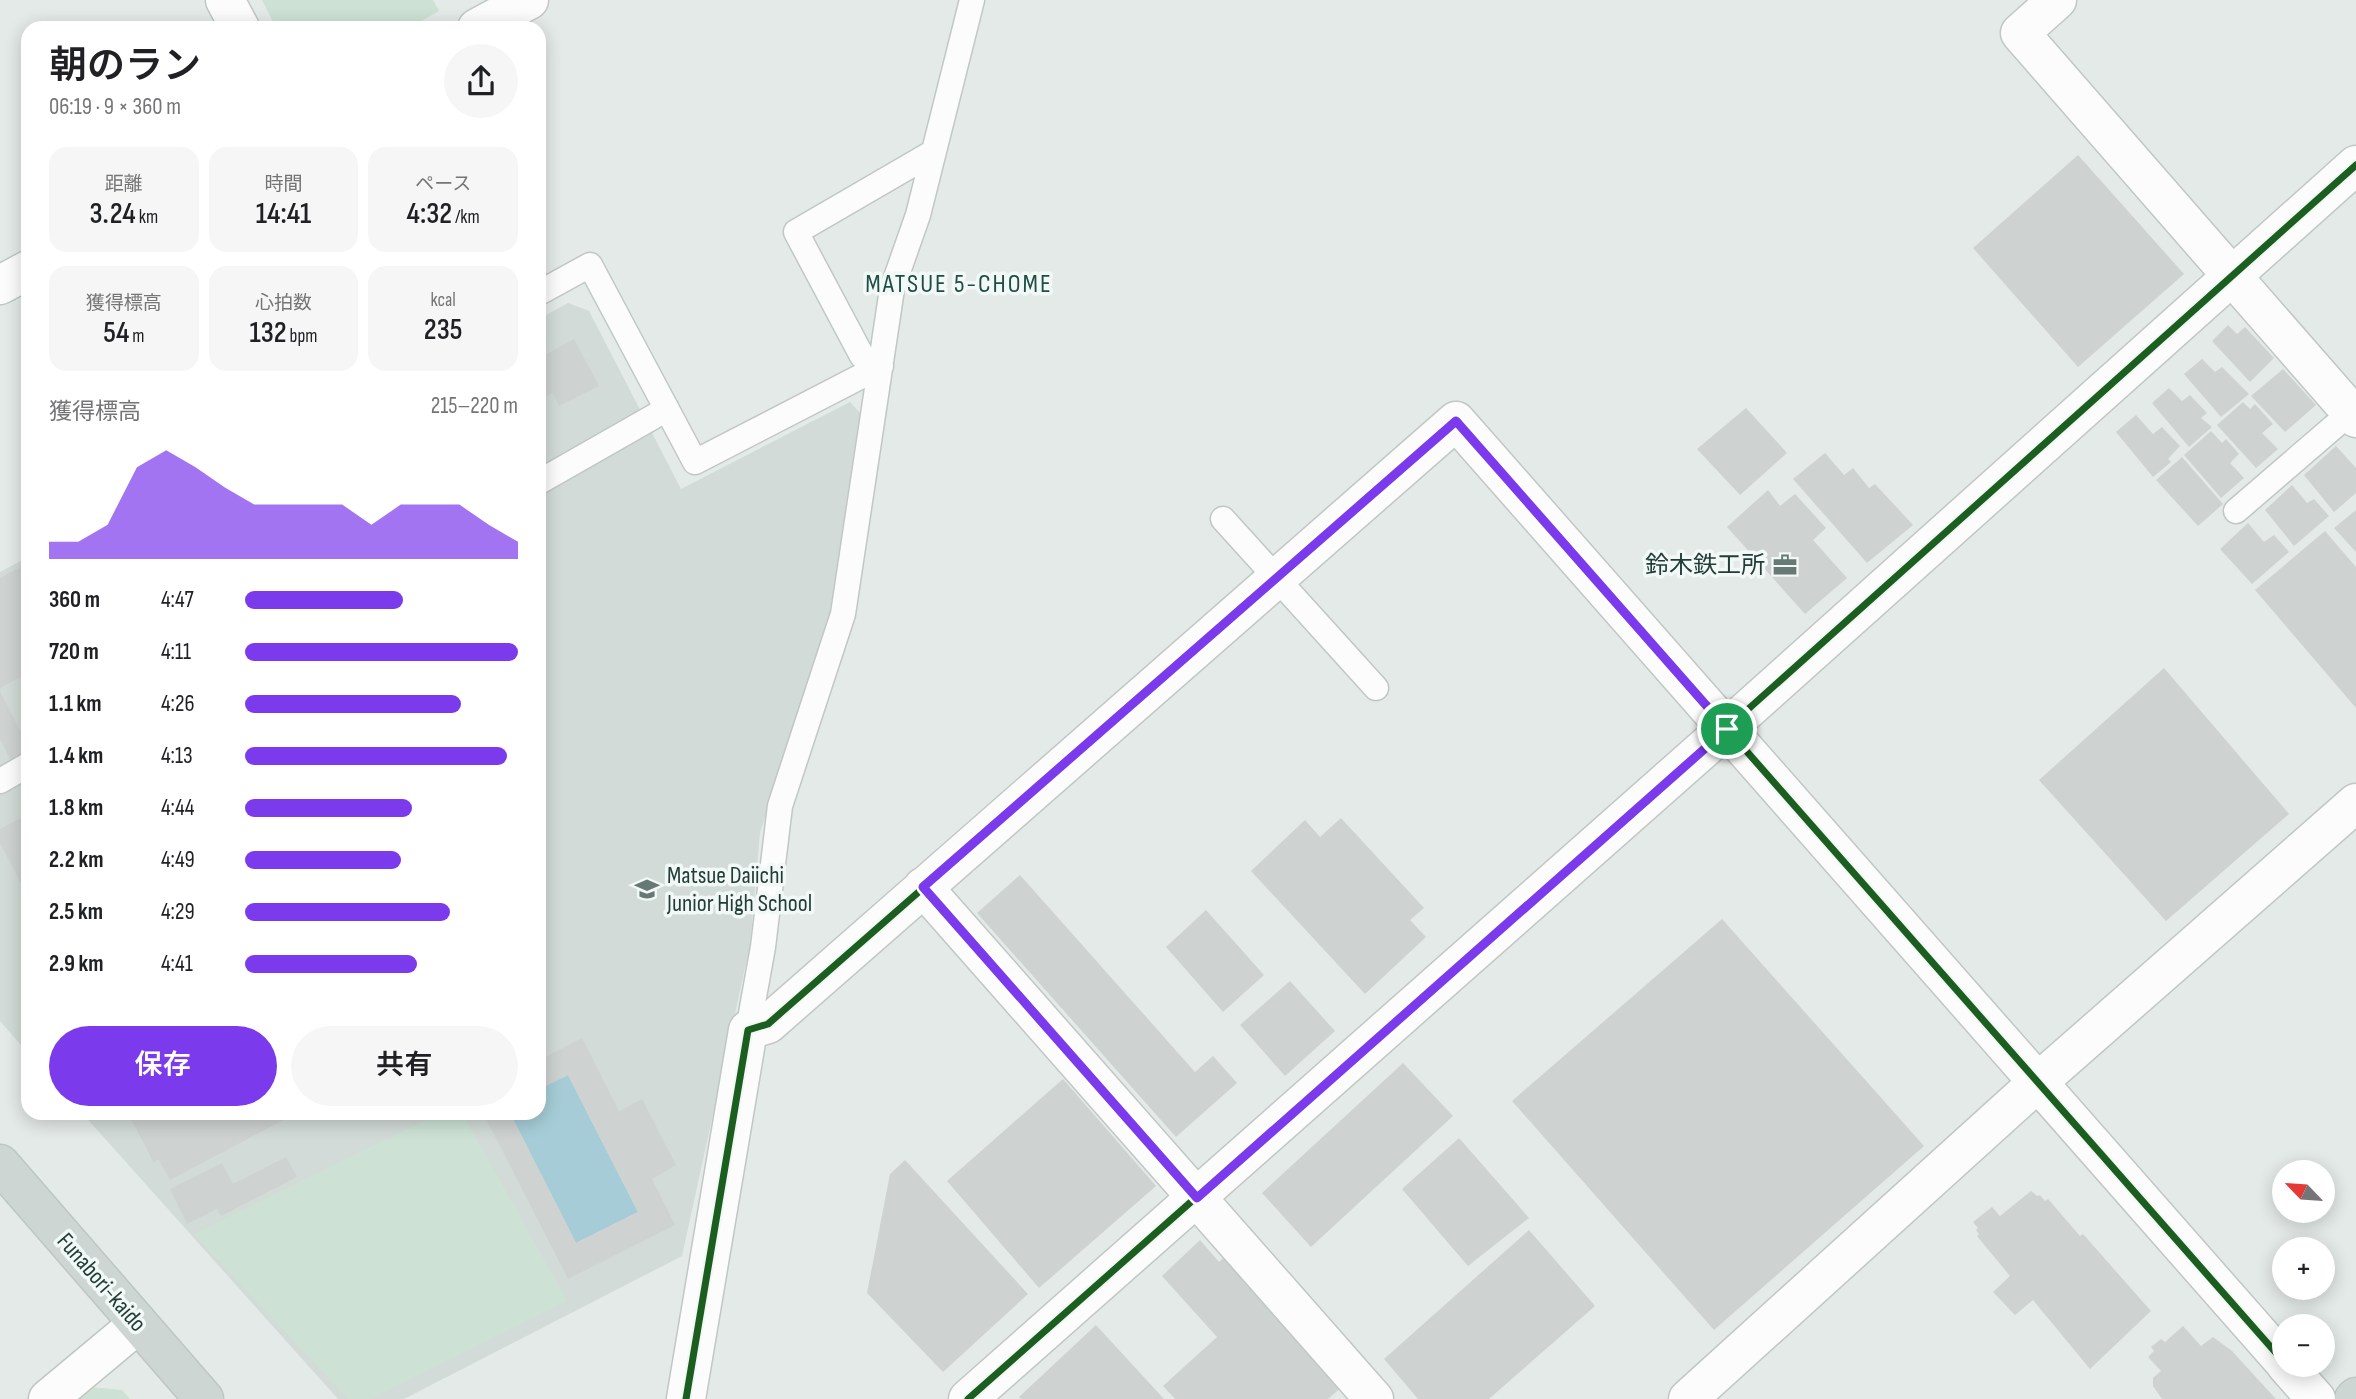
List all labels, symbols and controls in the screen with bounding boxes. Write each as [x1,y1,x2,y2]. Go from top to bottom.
text: 朝のラン [49,44,201,89]
button: share [444,44,518,118]
text: 06:19 · 9 × 360 m [49,93,181,121]
text: 距離 [105,173,143,196]
text: 時間 [264,173,303,196]
text: ペース [415,173,471,196]
text: 3.24 [89,196,136,232]
text: 14:41 [256,196,311,232]
text: 4:32 [407,196,452,232]
text: km [136,206,158,229]
text: /km [452,206,480,229]
district label: MATSUE 5-CHOME [865,269,1053,300]
text: kcal [431,289,456,312]
text: 獲得標高 [86,292,162,315]
text: 心拍数 [255,292,312,315]
text: 235 [424,312,462,348]
text: 54 [103,315,129,351]
text: 132 [249,315,287,351]
text: m [129,325,145,348]
text: bpm [287,325,318,348]
text: 215–220 m [431,392,518,420]
text: 獲得標高 [49,398,141,426]
place label: 鈴木鉄工所 [1645,551,1765,580]
office icon: 鈴木鉄工所 [1771,551,1799,579]
text: 360 m [49,586,100,614]
text: 4:47 [161,586,194,614]
text: 720 m [49,638,99,666]
text: 4:11 [161,638,191,666]
text: 1.1 km [49,690,102,718]
text: 4:26 [161,690,195,718]
pin [1697,699,1757,759]
icon: arrive [1708,710,1746,748]
text: 1.4 km [49,742,103,770]
text: 4:13 [161,742,193,770]
text: 1.8 km [49,794,103,822]
text: 4:44 [161,794,194,822]
text: 2.2 km [49,846,103,874]
text: 4:49 [161,846,195,874]
place label: Matsue Daiichi Junior High School [666,861,812,918]
school or university icon: Matsue Daiichi Junior High School [633,875,661,903]
text: 2.5 km [49,898,103,926]
text: 4:29 [161,898,195,926]
text: 2.9 km [49,950,103,978]
text: 4:41 [161,950,193,978]
button: 保存 [49,1026,277,1106]
button: 共有 [291,1026,518,1106]
north arrow [2272,1160,2334,1223]
map controls [2272,1160,2335,1377]
street label: Funabori-kaido [51,1227,152,1338]
button: + [2272,1237,2335,1300]
button: − [2272,1314,2335,1377]

